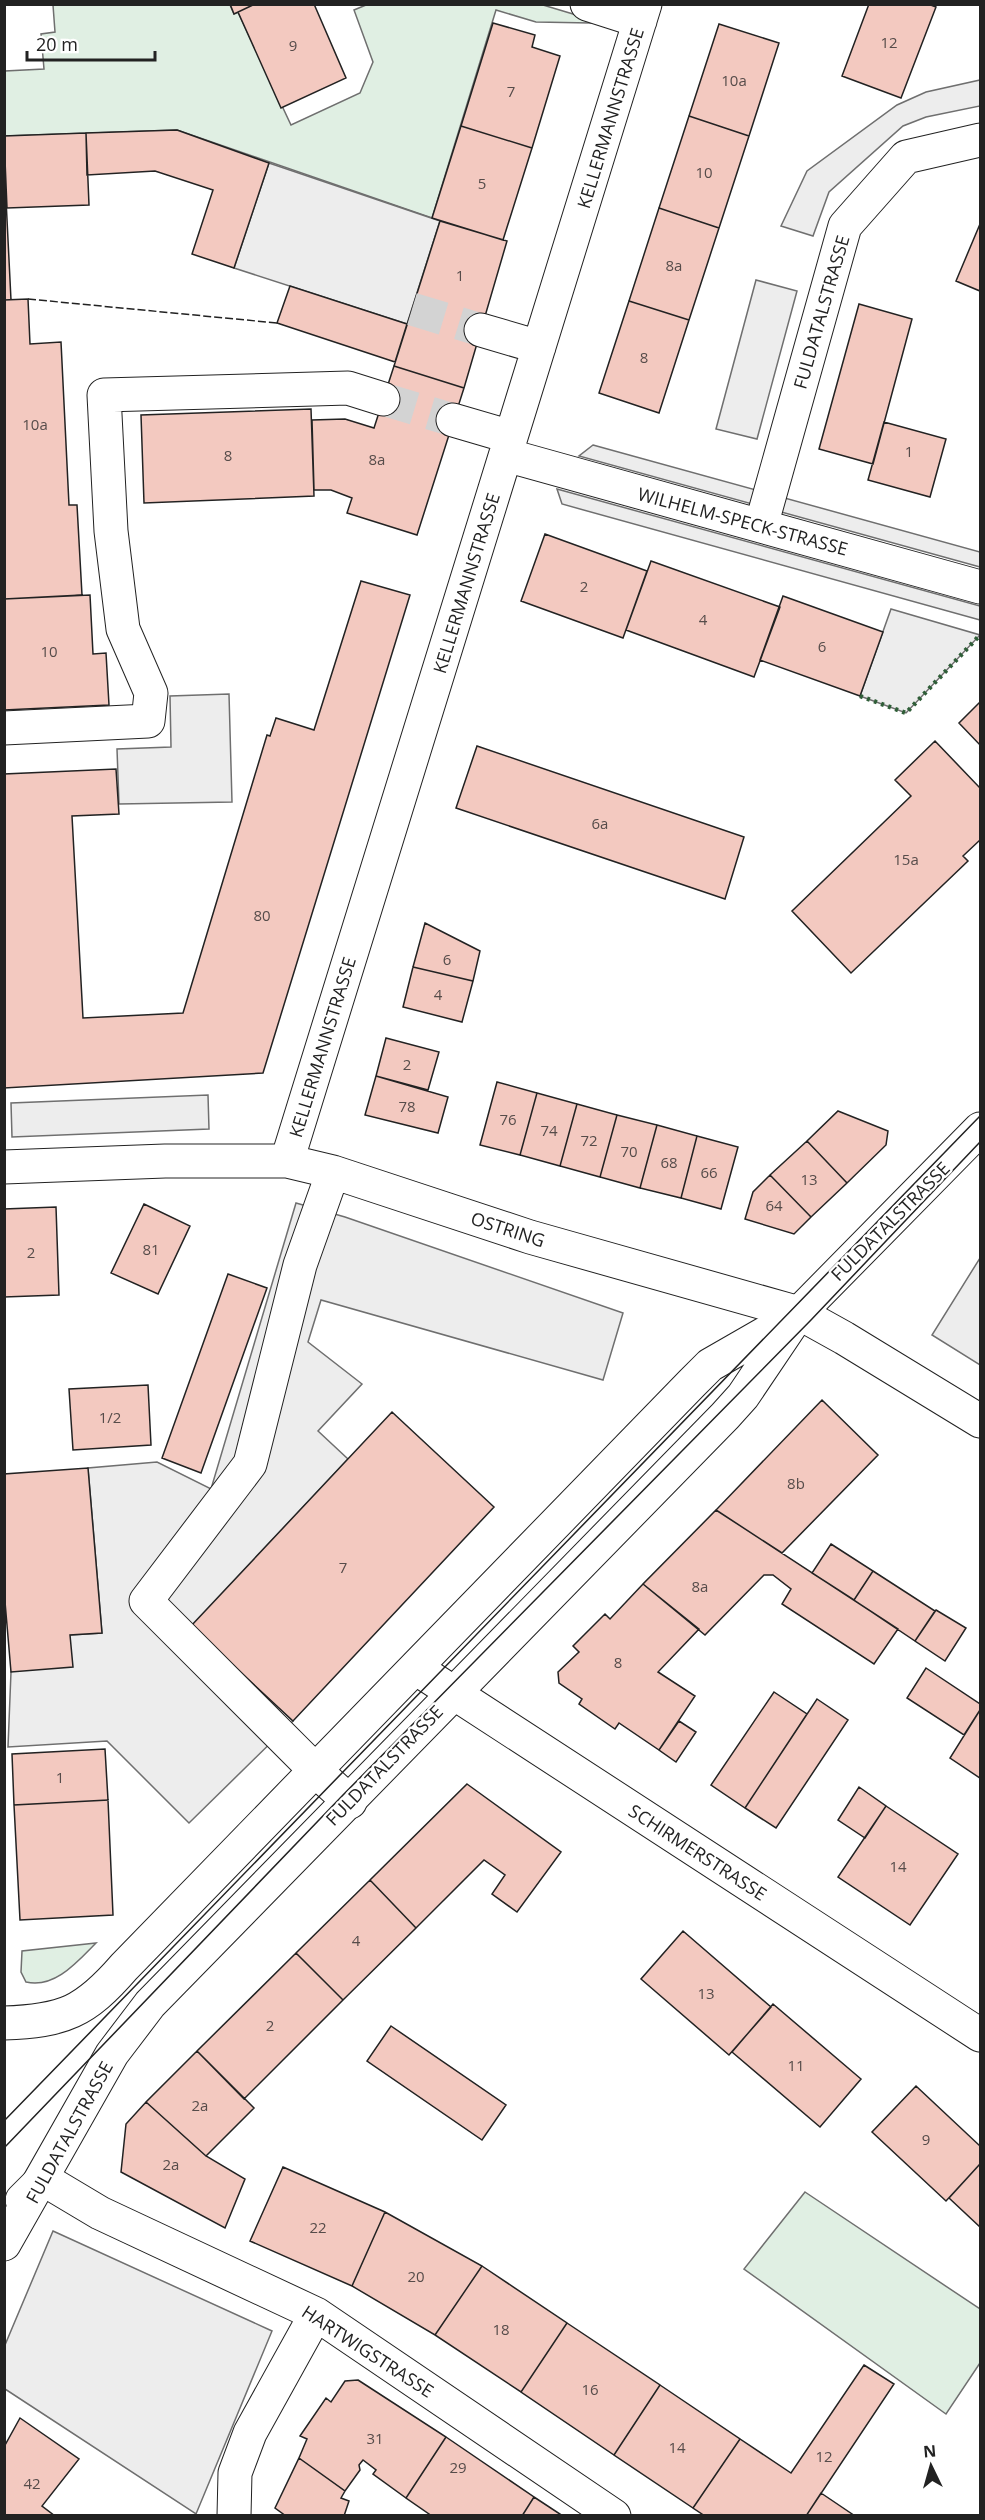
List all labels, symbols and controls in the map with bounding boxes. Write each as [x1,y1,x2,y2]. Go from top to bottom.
scale bar [27,24,154,62]
street label: KELLERMANNSTRASSE [571,25,649,211]
text: 20 m [36,32,78,56]
house number: 12 [880,32,898,52]
house number: 9 [289,35,297,55]
house number: 10a [721,70,747,90]
house number: 7 [507,81,515,101]
house number: 10 [695,162,713,182]
house number: 5 [478,173,486,193]
street label: FULDATALSTRASSE [788,232,854,392]
house number: 8a [666,255,682,275]
house number: 1 [456,265,464,285]
house number: 8 [640,347,648,367]
house number: 10a [22,414,48,434]
house number: 1 [905,441,913,461]
house number: 8 [224,445,232,465]
house number: 8a [369,449,385,469]
street label: WILHELM-SPECK-STRASSE [635,481,851,561]
street label: KELLERMANNSTRASSE [427,490,505,676]
house number: 2 [580,576,588,596]
house number: 4 [699,609,708,629]
house number: 6 [818,636,826,656]
house number: 10 [40,641,58,661]
house number: 6a [592,813,608,833]
house number: 15a [893,849,919,869]
house number: 80 [253,905,271,925]
house number: 6 [443,949,451,969]
street label: KELLERMANNSTRASSE [283,954,361,1140]
house number: 4 [434,984,443,1004]
house number: 2 [403,1054,411,1074]
house number: 78 [398,1096,416,1116]
house number: 76 [499,1109,517,1129]
house number: 74 [540,1120,558,1140]
house number: 72 [580,1130,598,1150]
house number: 70 [620,1141,638,1161]
house number: 68 [660,1152,678,1172]
street label: FULDATALSTRASSE [825,1156,955,1286]
house number: 66 [700,1162,718,1182]
house number: 13 [800,1169,818,1189]
house number: 64 [765,1195,783,1215]
street label: OSTRING [468,1206,548,1252]
house number: 81 [142,1239,160,1259]
house number: 2 [27,1242,35,1262]
house number: 1/2 [99,1407,121,1427]
house number: 8b [787,1473,805,1493]
house number: 7 [339,1557,347,1577]
house number: 8a [692,1576,708,1596]
house number: 8 [614,1652,622,1672]
street label: FULDATALSTRASSE [320,1699,448,1831]
house number: 1 [56,1767,64,1787]
street label: SCHIRMERSTRASSE [624,1798,772,1906]
house number: 14 [889,1856,907,1876]
house number: 4 [352,1930,361,1950]
house number: 13 [697,1983,715,2003]
house number: 2 [266,2015,274,2035]
house number: 11 [787,2055,805,2075]
street label: FULDATALSTRASSE [20,2057,118,2207]
house number: 2a [192,2095,208,2115]
house number: 9 [922,2129,930,2149]
house number: 2a [163,2154,179,2174]
house number: 22 [309,2217,327,2237]
house number: 20 [407,2266,425,2286]
street label: HARTWIGSTRASSE [298,2299,438,2403]
house number: 18 [492,2319,510,2339]
house number: 16 [581,2379,599,2399]
house number: 31 [366,2428,384,2448]
north arrow [901,2436,961,2496]
house number: 14 [668,2437,686,2457]
text: N [922,2440,937,2463]
house number: 12 [815,2446,833,2466]
house number: 29 [449,2457,467,2477]
house number: 42 [23,2473,41,2493]

